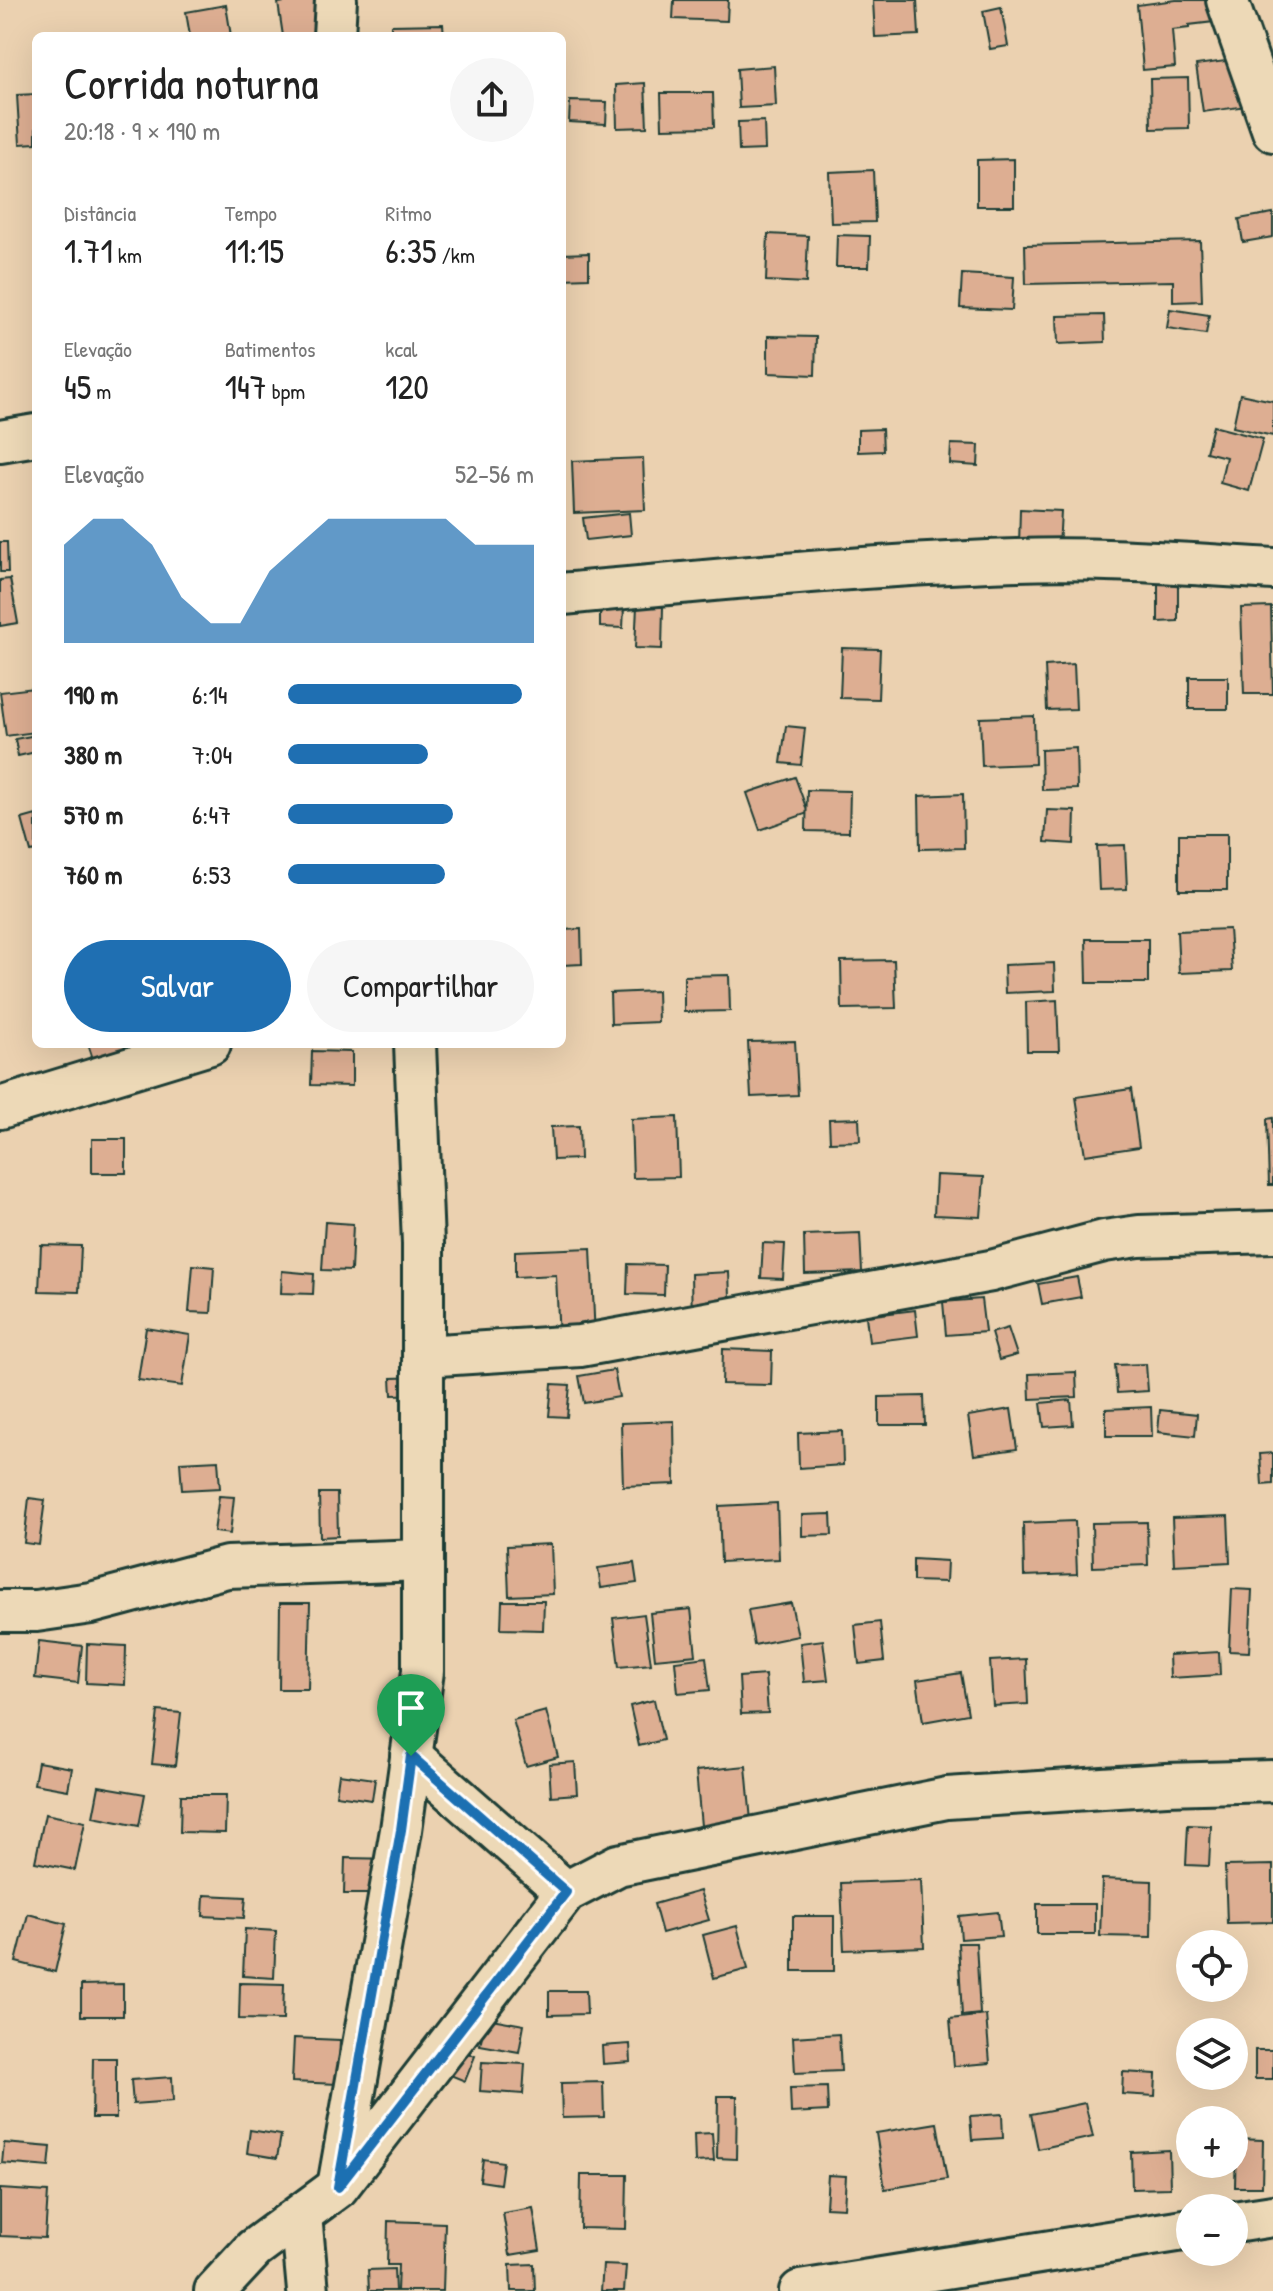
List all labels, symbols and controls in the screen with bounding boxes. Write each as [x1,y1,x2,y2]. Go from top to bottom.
text: Corrida noturna [64,53,319,113]
button: share [450,58,534,142]
text: 20:18 · 9 × 190 m [64,113,220,148]
text: Distância [64,198,136,228]
text: Tempo [225,198,277,228]
text: Ritmo [385,198,432,228]
text: 1.71 [64,228,113,274]
text: 11:15 [225,228,284,274]
text: 6:35 [385,228,436,274]
text: km [113,240,142,270]
text: /km [436,240,475,270]
text: Elevação [64,334,132,364]
text: Batimentos [225,334,316,364]
text: kcal [385,334,417,364]
text: 45 [64,364,91,410]
text: 147 [225,364,267,410]
text: 120 [385,364,429,410]
text: m [91,376,111,406]
text: bpm [267,376,305,406]
text: Elevação [64,456,144,491]
text: 52–56 m [455,456,534,491]
text: 190 m [64,677,118,712]
text: 6:14 [192,677,228,712]
text: 380 m [64,737,122,772]
text: 7:04 [192,737,232,772]
text: 570 m [64,797,123,832]
text: 6:47 [192,797,231,832]
text: 760 m [64,857,123,892]
text: 6:53 [192,857,231,892]
button: Salvar [64,940,291,1032]
button: Compartilhar [307,940,534,1032]
pin [377,1674,445,1756]
icon: arrive [389,1686,433,1730]
map controls [1176,1930,1248,2266]
button: locate [1176,1930,1248,2002]
button: layers [1176,2018,1248,2090]
button: + [1176,2106,1248,2178]
button: − [1176,2194,1248,2266]

